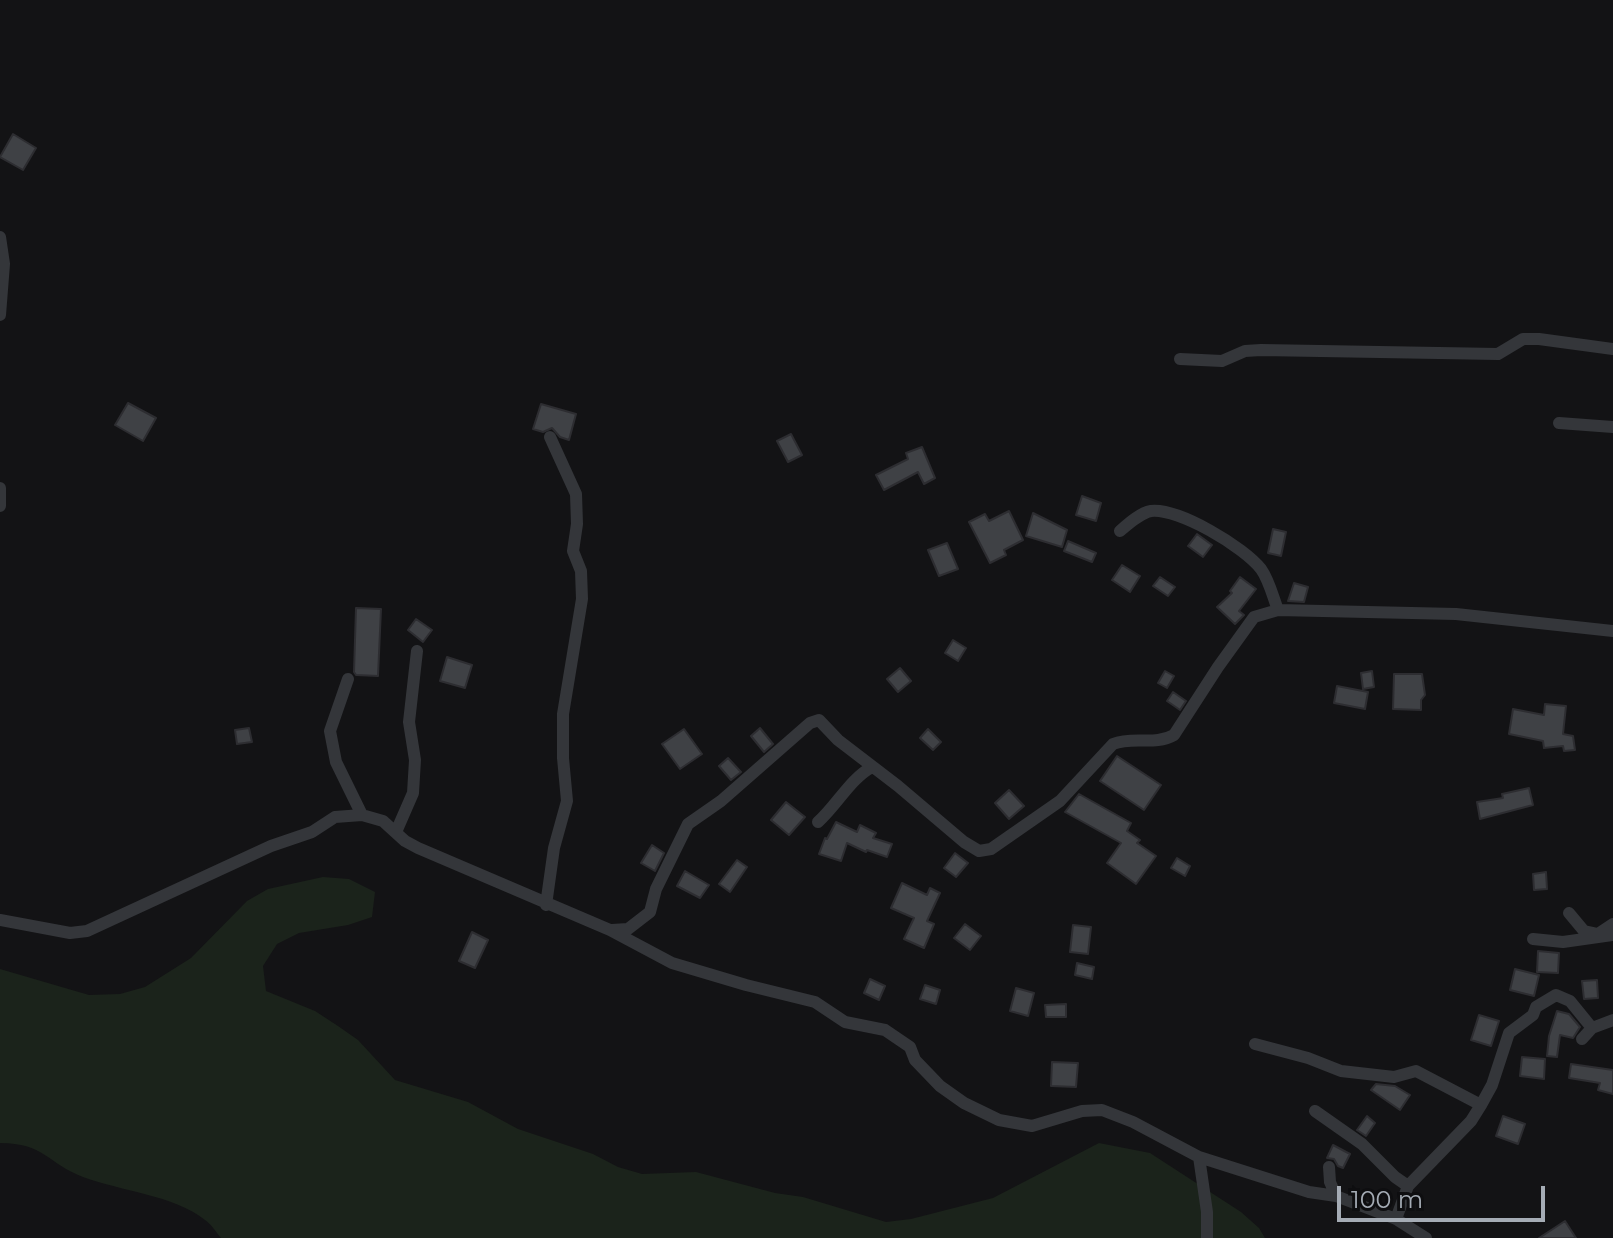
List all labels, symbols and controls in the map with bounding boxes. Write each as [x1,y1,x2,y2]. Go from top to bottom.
scale bar [1341,1170,1549,1220]
text: 100 m [1351,1185,1423,1214]

